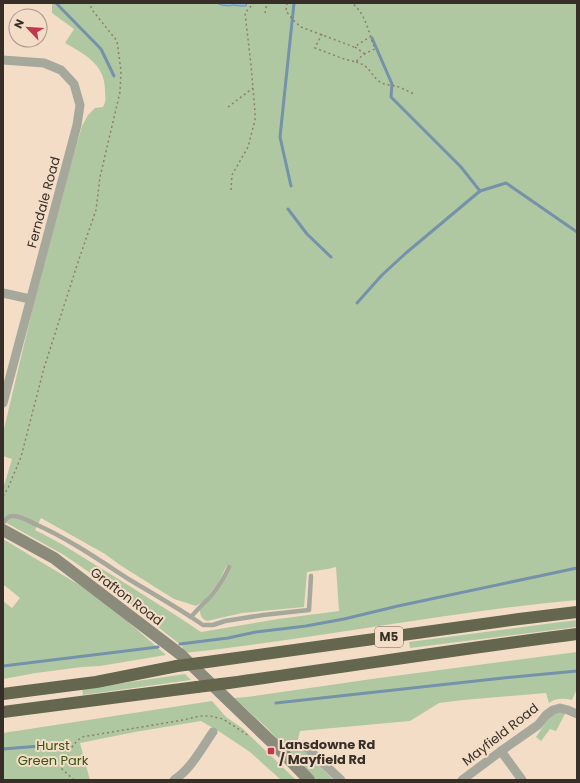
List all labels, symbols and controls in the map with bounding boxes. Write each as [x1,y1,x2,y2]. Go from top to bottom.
north arrow [8,8,48,48]
text: N [10,17,28,31]
street label: Ferndale Road [22,154,65,250]
street label: Grafton Road [86,563,167,630]
road number: M5 [375,627,403,647]
street label: Mayfield Road [458,699,542,770]
place label: Lansdowne Rd / Mayfield Rd [279,735,375,769]
park label: Hurst Green Park [18,736,89,770]
marker: Lansdowne Rd / Mayfield Rd [266,746,276,756]

